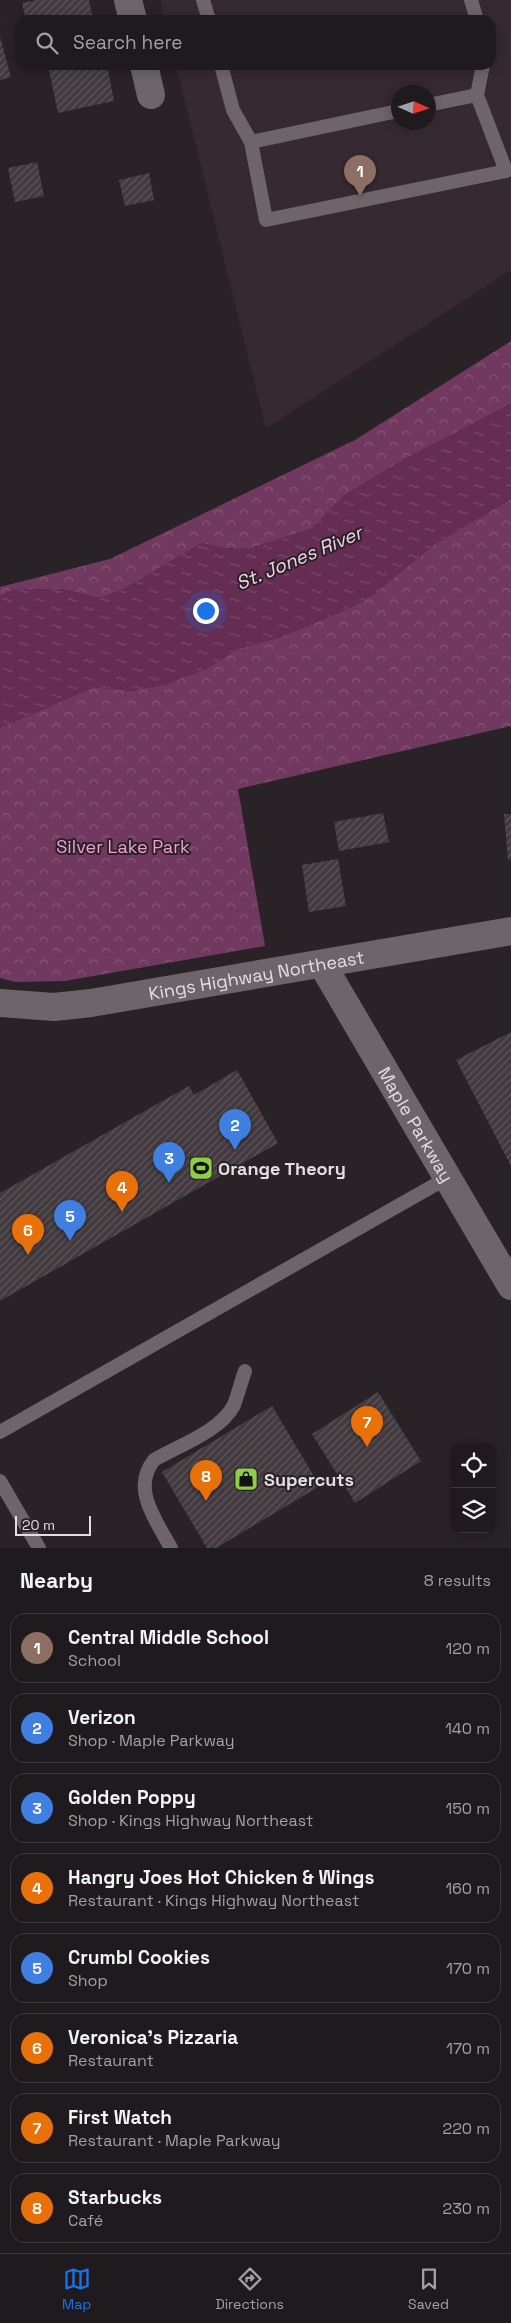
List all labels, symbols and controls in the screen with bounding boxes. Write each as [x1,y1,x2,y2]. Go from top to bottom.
search box [15,15,496,70]
icon: search [33,29,61,57]
text: Search here [73,30,183,55]
north arrow [391,85,436,130]
pin: 1 [344,155,376,196]
water label: St. Jones River [232,519,368,596]
your location [193,598,219,624]
park label: Silver Lake Park [56,835,190,858]
street label: Kings Highway Northeast [147,945,366,1004]
street label: Maple Parkway [373,1062,459,1186]
pin: 2 [219,1109,251,1150]
pin: 3 [153,1142,185,1183]
sports icon: Orange Theory [188,1155,214,1181]
place label: Orange Theory [218,1157,346,1180]
pin: 4 [106,1171,138,1212]
pin: 5 [54,1200,86,1241]
pin: 6 [12,1214,44,1255]
pin: 7 [351,1406,383,1447]
map controls [451,1443,496,1533]
button: locate [451,1443,496,1488]
pin: 8 [190,1460,222,1501]
shop icon: Supercuts [233,1466,259,1492]
place label: Supercuts [264,1468,354,1491]
button: layers [451,1488,496,1533]
scale bar [15,1513,91,1536]
text: 20 m [22,1516,55,1534]
text: Nearby [20,1567,93,1594]
text: 8 results [424,1570,491,1591]
text: Central Middle School [68,1625,269,1650]
text: 1 [33,1638,41,1659]
text: 120 m [446,1638,490,1659]
text: School [68,1650,121,1671]
text: Verizon [68,1705,136,1730]
text: 2 [32,1718,42,1739]
text: 140 m [445,1718,490,1739]
text: Shop · Maple Parkway [68,1730,235,1751]
text: Golden Poppy [68,1785,196,1810]
text: 3 [32,1798,42,1819]
text: 150 m [446,1798,490,1819]
text: Shop · Kings Highway Northeast [68,1810,313,1831]
text: Hangry Joes Hot Chicken & Wings [68,1865,374,1890]
text: 4 [32,1878,42,1899]
text: 160 m [445,1878,490,1899]
text: Restaurant · Kings Highway Northeast [68,1890,359,1911]
text: Crumbl Cookies [68,1945,210,1970]
text: 5 [32,1958,42,1979]
text: 170 m [446,1958,490,1979]
text: Shop [68,1970,108,1991]
text: Veronica's Pizzaria [68,2025,238,2050]
text: 6 [32,2038,42,2059]
text: 170 m [446,2038,490,2059]
text: Restaurant [68,2050,154,2071]
text: First Watch [68,2105,172,2130]
text: 7 [33,2118,41,2139]
text: 220 m [443,2118,490,2139]
text: Restaurant · Maple Parkway [68,2130,281,2151]
text: Starbucks [68,2185,162,2210]
text: 8 [32,2198,42,2219]
text: 230 m [443,2198,490,2219]
text: Café [68,2210,103,2231]
tab: Map [62,2265,91,2313]
tab: Directions [215,2265,284,2313]
tab: Saved [408,2265,449,2313]

